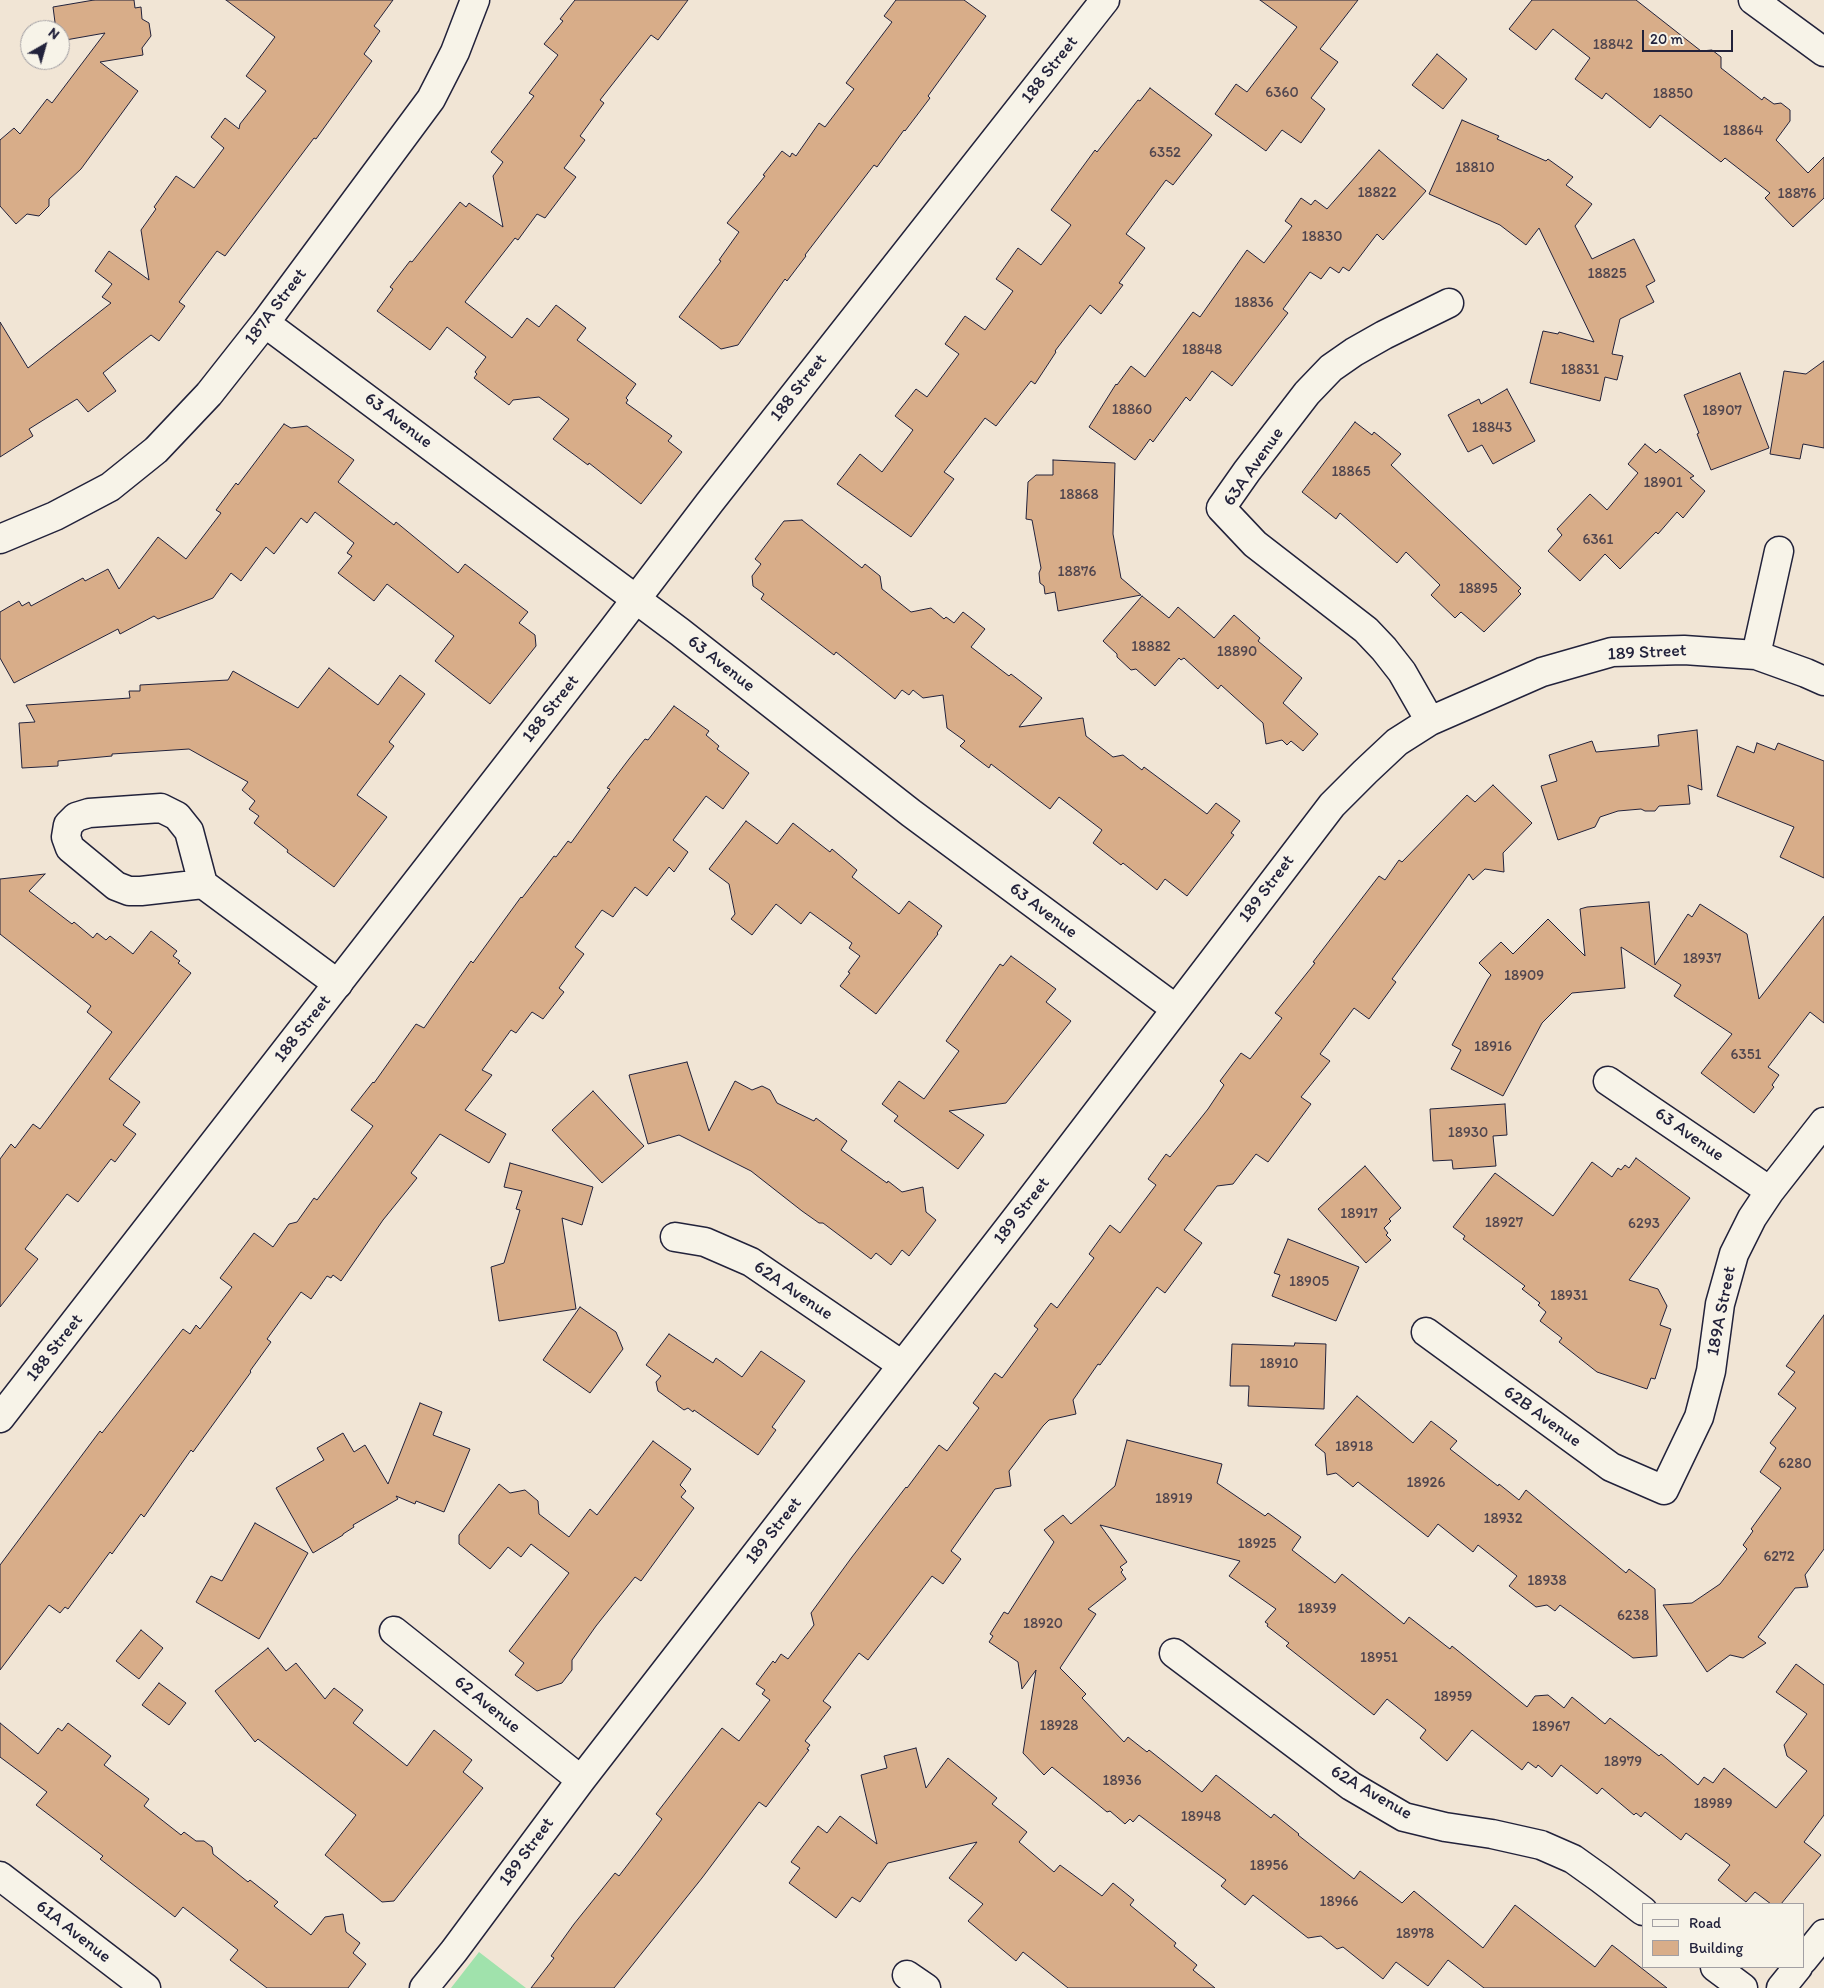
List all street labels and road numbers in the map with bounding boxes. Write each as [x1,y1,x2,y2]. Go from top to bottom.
street label: 188 Street [1017,32,1083,108]
street label: 187A Street [240,264,312,350]
street label: 188 Street [766,350,832,426]
street label: 63 Avenue [360,388,436,454]
street label: 63A Avenue [1219,423,1289,511]
street label: 63 Avenue [683,631,759,697]
street label: 189 Street [1607,640,1687,666]
street label: 188 Street [518,671,584,747]
street label: 189 Street [1235,851,1299,927]
street label: 63 Avenue [1005,878,1081,944]
street label: 188 Street [270,991,336,1067]
street label: 63 Avenue [1650,1103,1728,1167]
street label: 189 Street [989,1173,1055,1249]
street label: 62A Avenue [749,1257,837,1325]
street label: 189A Street [1703,1264,1741,1358]
street label: 188 Street [22,1310,88,1386]
street label: 62B Avenue [1499,1382,1585,1452]
street label: 189 Street [741,1493,807,1569]
street label: 62 Avenue [449,1672,525,1738]
street label: 62A Avenue [1326,1761,1416,1825]
street label: 189 Street [495,1814,559,1890]
street label: 61A Avenue [31,1896,115,1968]

